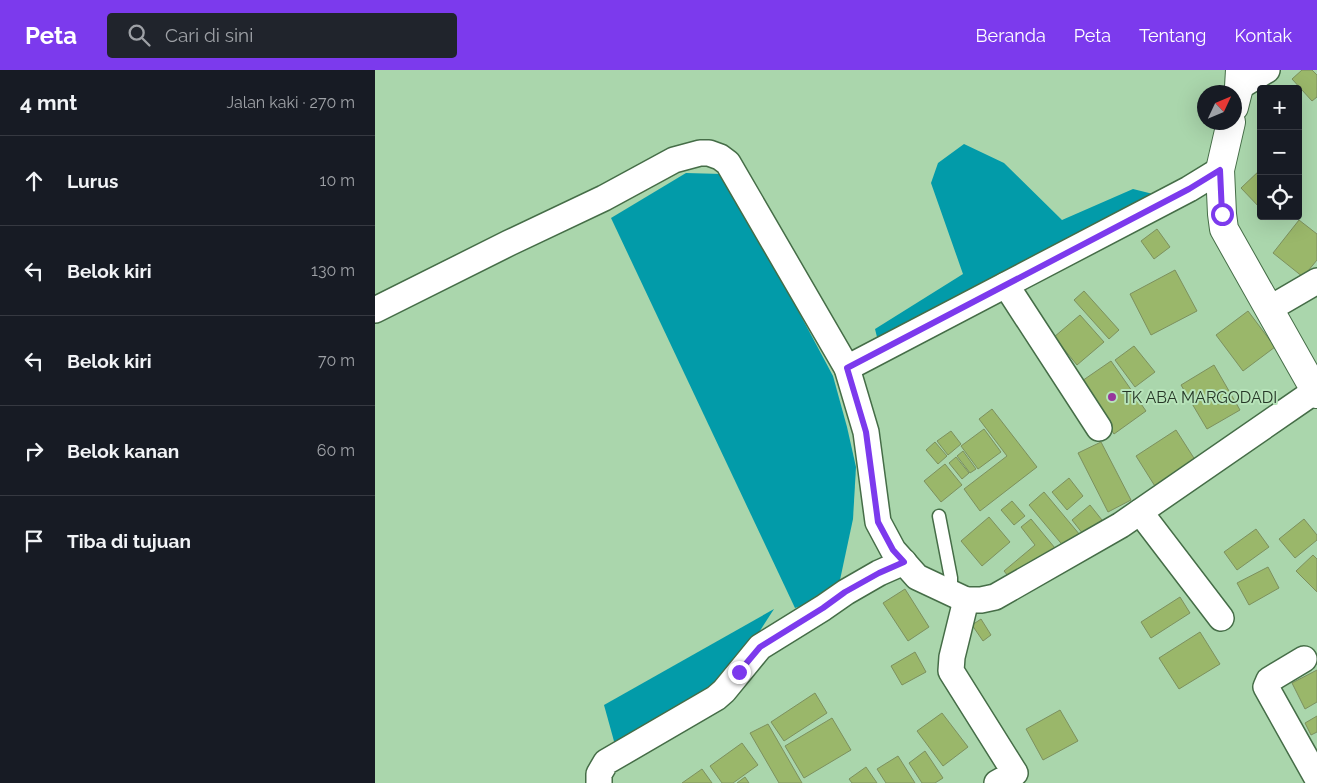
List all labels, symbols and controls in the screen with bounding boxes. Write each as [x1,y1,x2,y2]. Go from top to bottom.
search box [107,13,457,58]
text: Peta [25,21,77,50]
icon: search [125,21,153,49]
text: Cari di sini [165,24,253,46]
text: Beranda [976,25,1046,46]
text: Peta [1074,25,1111,46]
text: Tentang [1139,25,1206,46]
text: Kontak [1234,25,1292,46]
north arrow [1197,85,1242,130]
map controls [1257,85,1302,220]
button: + [1257,85,1302,130]
text: 4 mnt [20,90,77,115]
text: Jalan kaki · 270 m [227,93,355,112]
button: − [1257,130,1302,175]
icon: ahead [20,167,48,195]
text: Lurus [67,170,118,192]
text: 10 m [320,171,355,190]
button: locate [1257,175,1302,220]
route start [1211,203,1234,226]
icon: left [20,257,48,285]
text: Belok kiri [67,260,152,282]
text: 130 m [311,261,355,280]
icon: left [20,347,48,375]
text: Belok kiri [67,350,152,372]
text: 70 m [318,351,355,370]
place label: TK ABA MARGODADI [1122,388,1277,407]
marker: TK ABA MARGODADI [1106,391,1118,403]
icon: right [20,437,48,465]
text: Belok kanan [67,440,179,462]
text: 60 m [317,441,355,460]
icon: arrive [20,527,48,555]
text: Tiba di tujuan [67,530,191,552]
route end [728,661,751,684]

